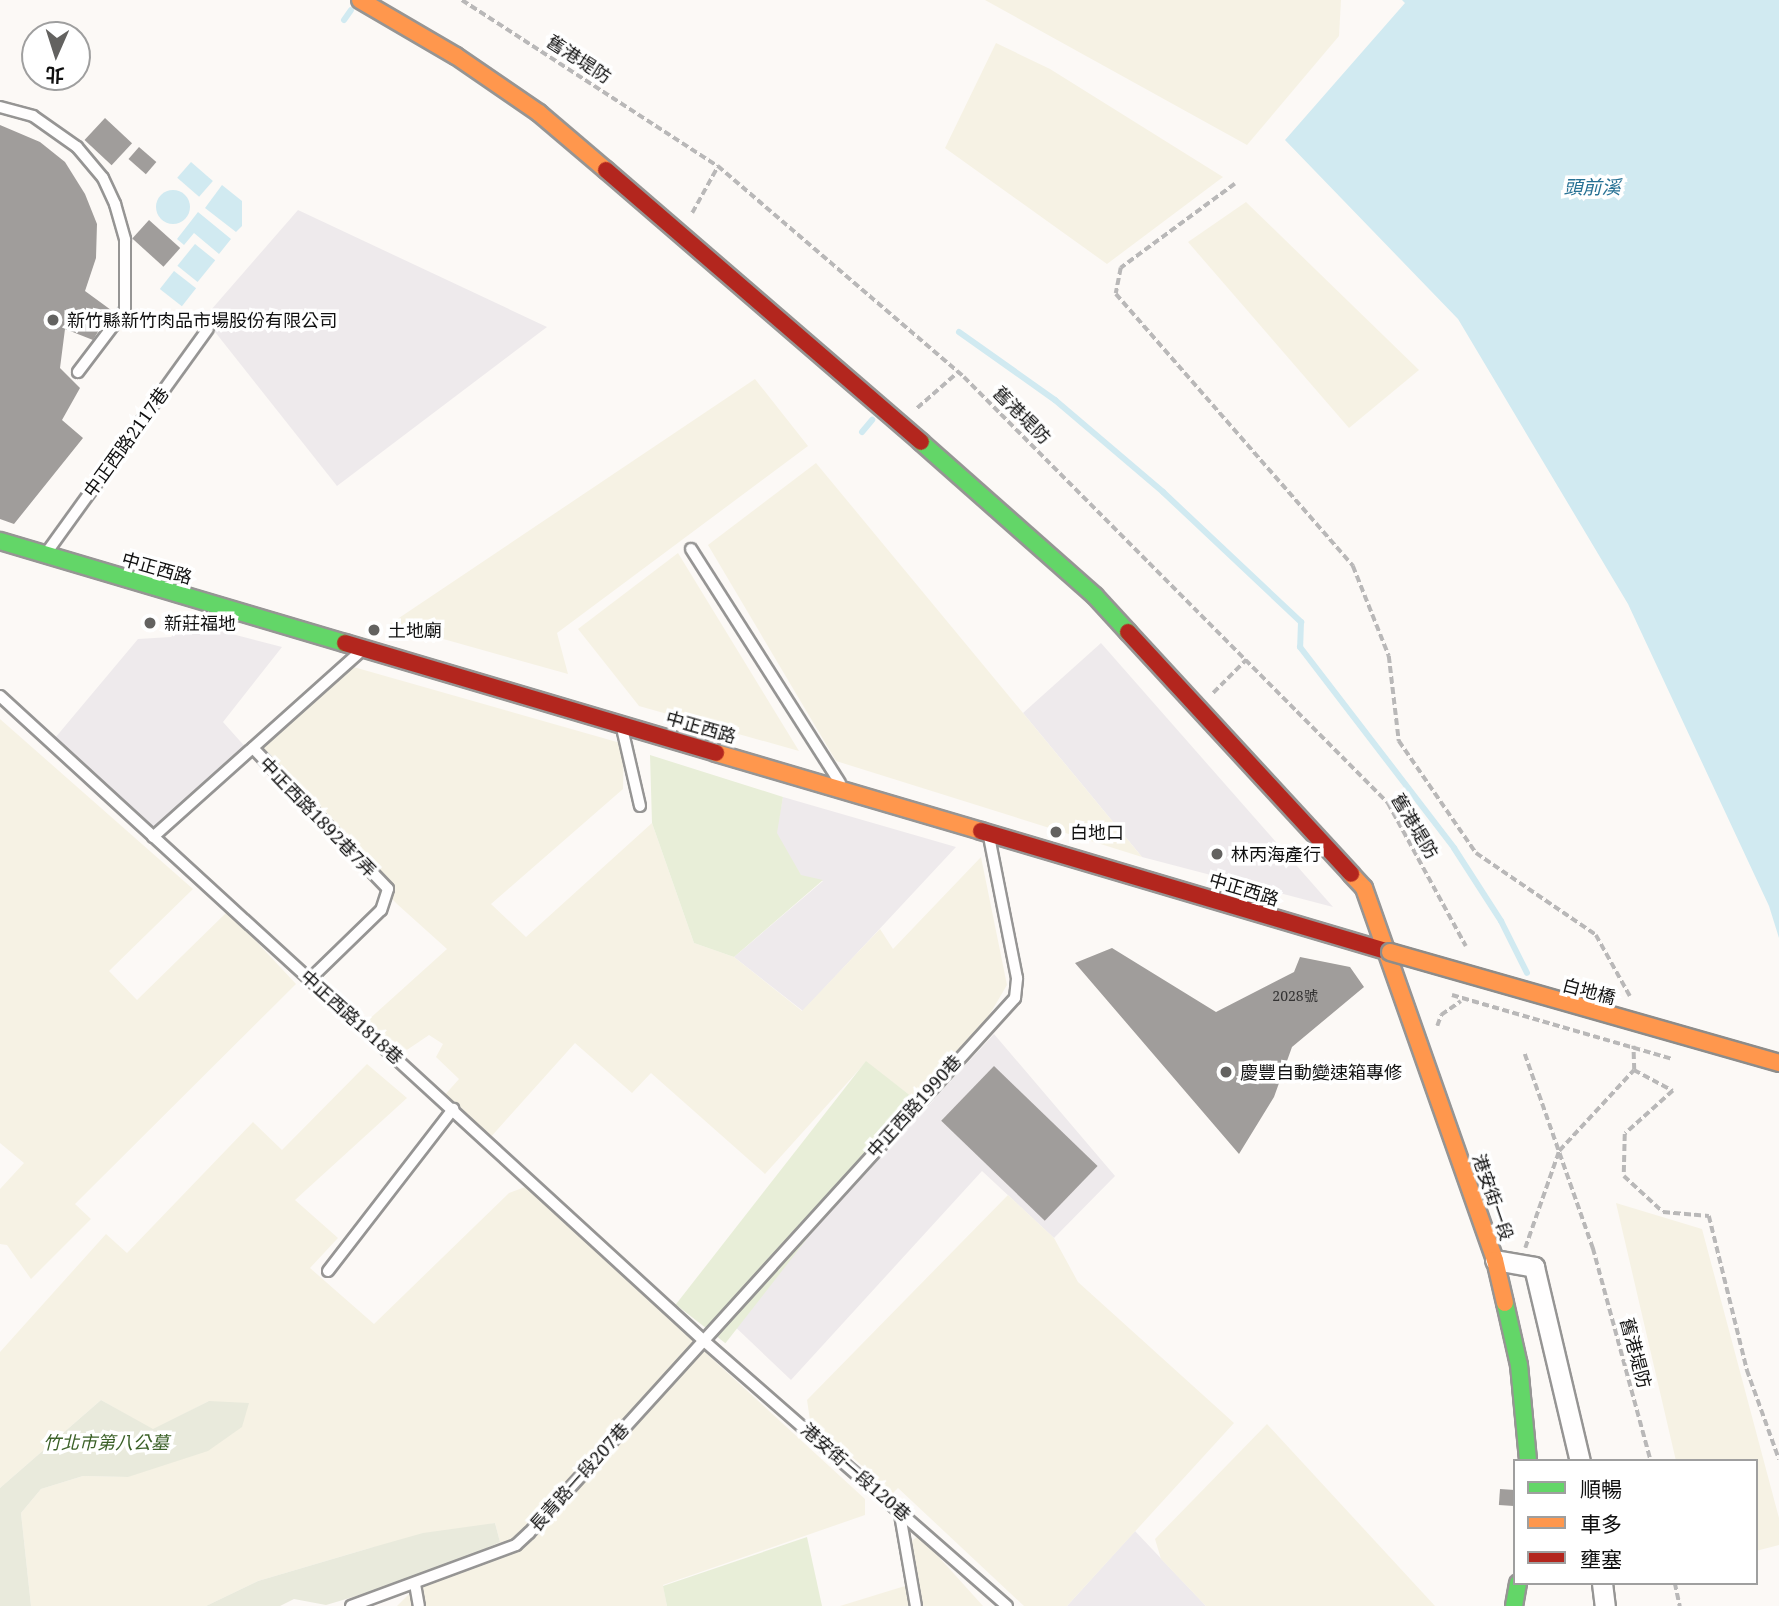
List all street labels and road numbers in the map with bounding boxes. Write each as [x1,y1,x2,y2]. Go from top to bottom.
street label: 舊港堤防 [543,30,615,88]
street label: 舊港堤防 [989,382,1055,448]
street label: 中正西路2117巷 [79,383,173,501]
street label: 中正西路 [119,548,195,588]
street label: 中正西路 [663,707,739,747]
street label: 中正西路1892巷7弄 [255,753,381,881]
street label: 舊港堤防 [1387,790,1443,862]
street label: 中正西路 [1206,868,1282,910]
street label: 中正西路1818巷 [296,965,408,1069]
street label: 白地橋 [1560,974,1618,1008]
street label: 中正西路1990巷 [862,1050,966,1162]
street label: 港安街一段 [1468,1151,1518,1243]
street label: 舊港堤防 [1616,1315,1656,1391]
street label: 長青路一段207巷 [525,1418,633,1536]
street label: 港安街一段120巷 [797,1419,915,1525]

